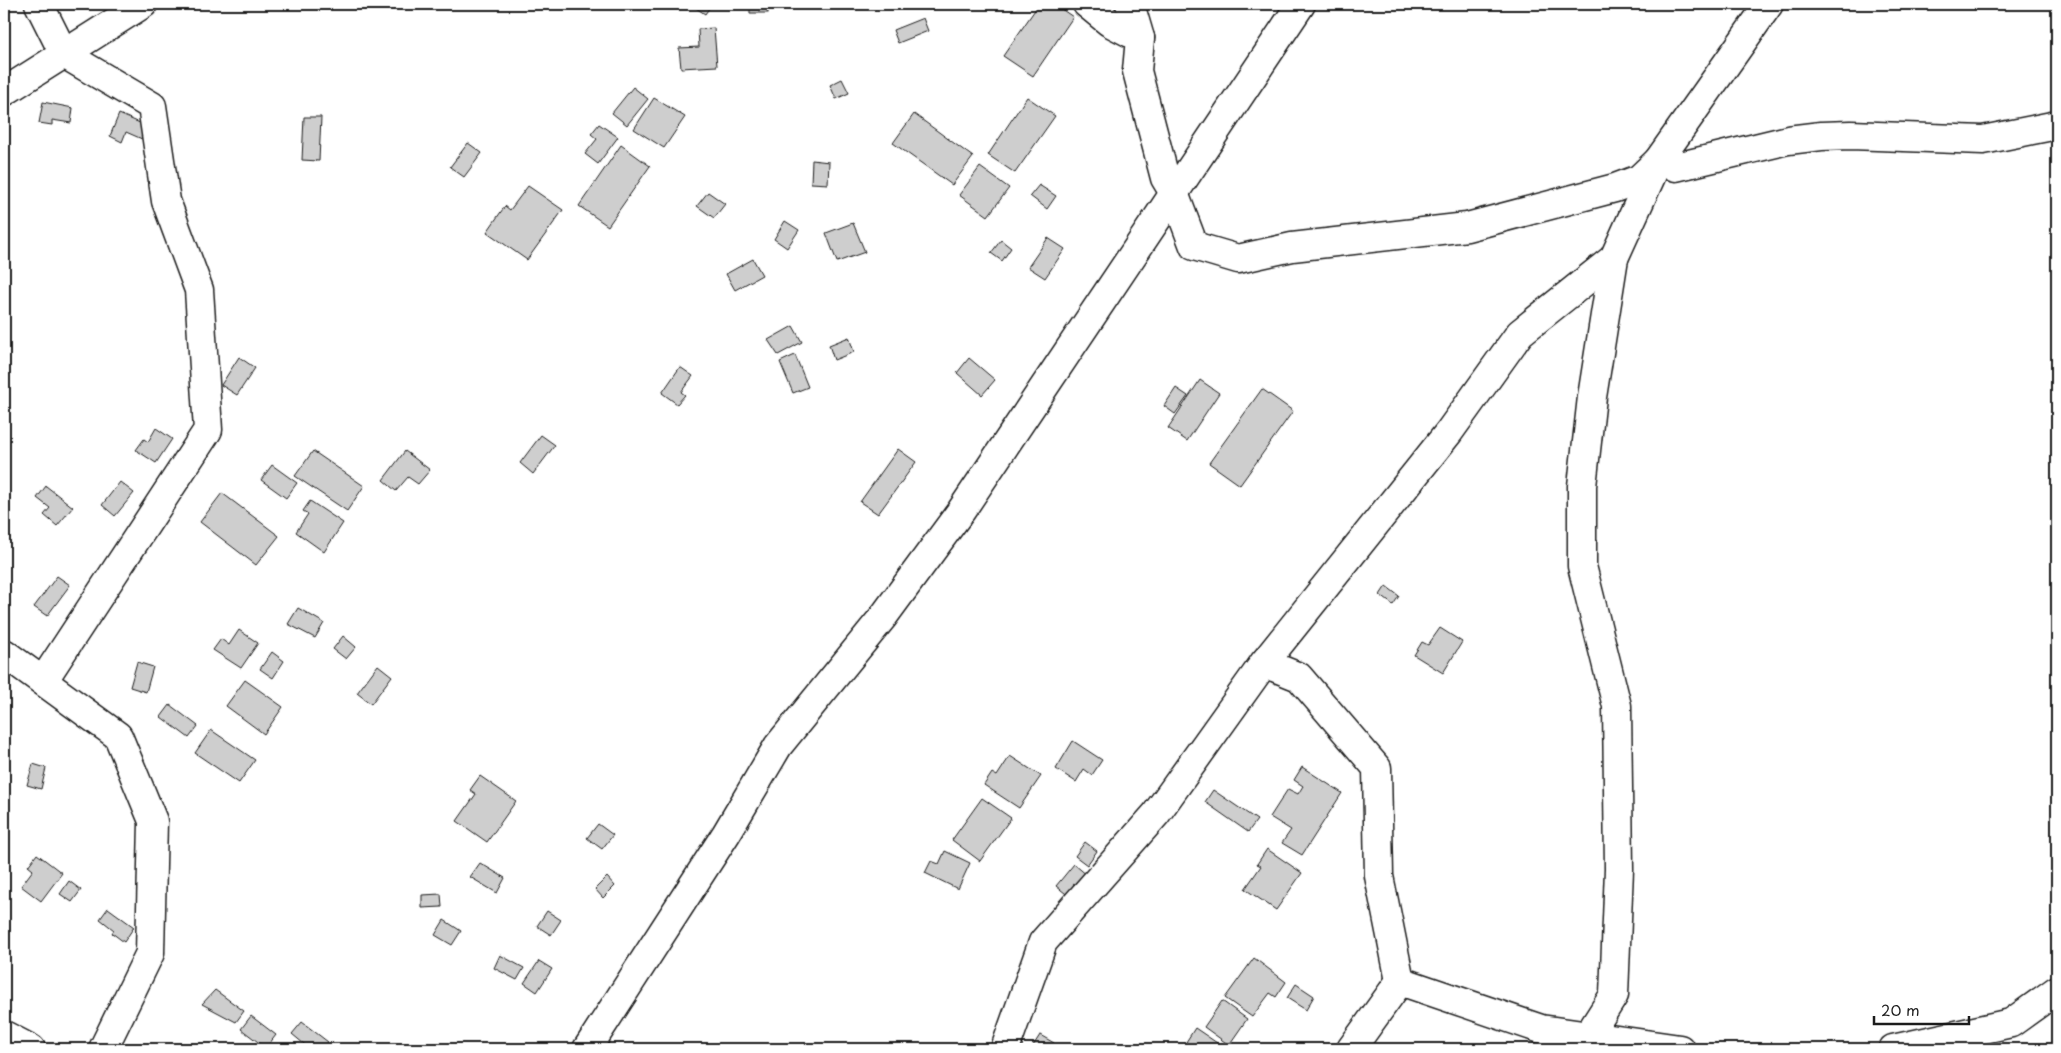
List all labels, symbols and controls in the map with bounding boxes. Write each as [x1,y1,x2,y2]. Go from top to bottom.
scale bar [1874,993,1968,1025]
text: 20 m [1881,998,1920,1021]

